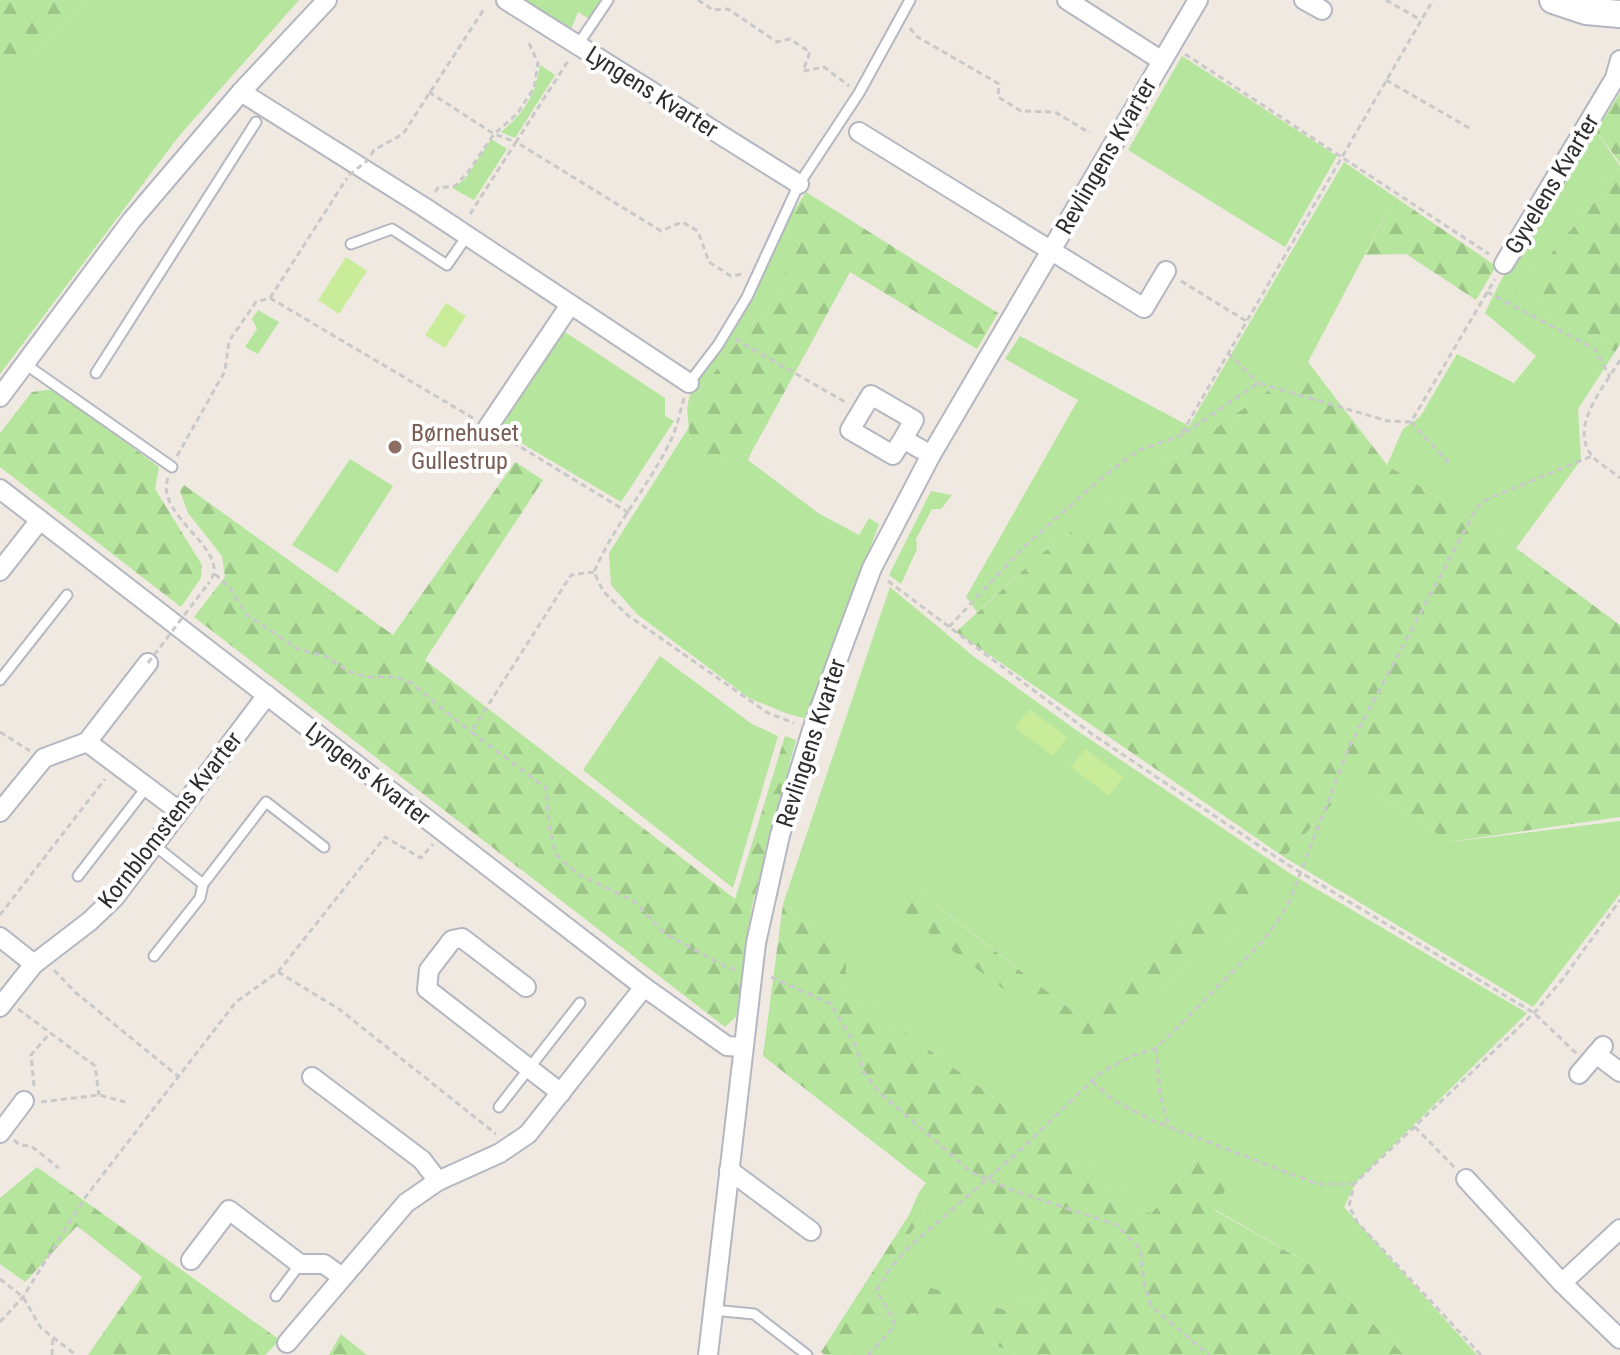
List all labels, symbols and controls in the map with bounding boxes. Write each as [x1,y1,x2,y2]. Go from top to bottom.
street label: Lyngens Kvarter [581,40,723,144]
street label: Revlingens Kvarter [1050,73,1162,239]
street label: Gyvelens Kvarter [1499,109,1605,259]
place label: Børnehuset Gullestrup [411,419,519,475]
marker: Børnehuset Gullestrup [386,438,404,456]
street label: Revlingens Kvarter [771,655,851,831]
street label: Lyngens Kvarter [300,717,436,831]
street label: Kornblomstens Kvarter [92,726,248,914]

